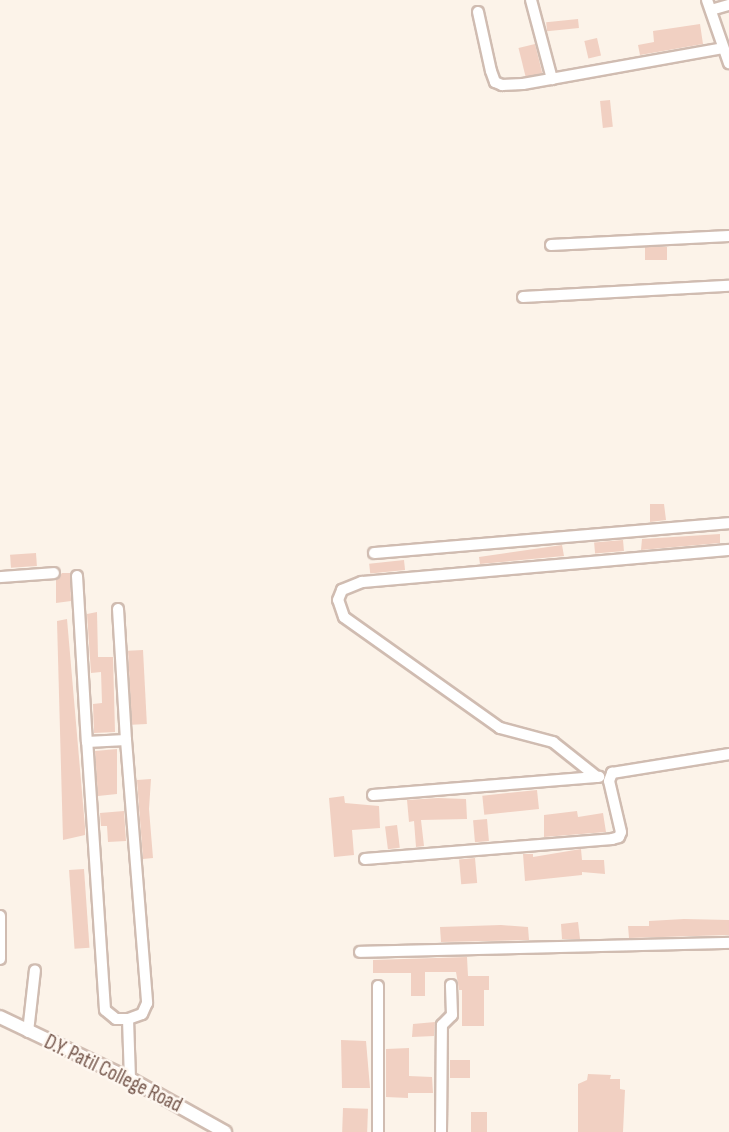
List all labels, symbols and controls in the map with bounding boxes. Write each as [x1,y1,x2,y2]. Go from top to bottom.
street label: D.Y. Patil College Road [40,1030,186,1118]

